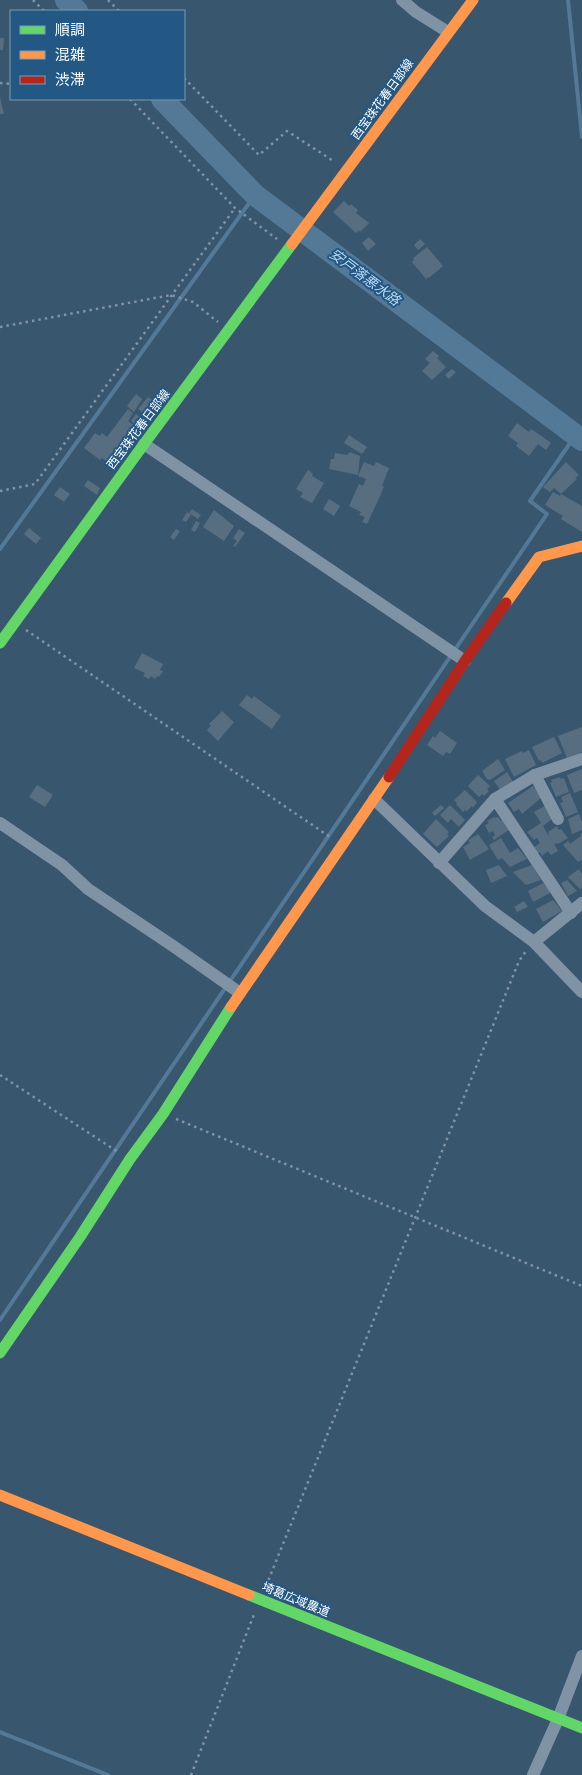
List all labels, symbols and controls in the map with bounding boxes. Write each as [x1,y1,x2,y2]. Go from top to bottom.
legend [10,10,185,100]
text: 順調 [55,19,85,40]
text: 混雑 [55,44,85,65]
street label: 西宝珠花春日部線 [347,55,417,143]
text: 渋滞 [55,69,85,90]
water label: 安戸落悪水路 [325,244,405,311]
street label: 西宝珠花春日部線 [102,386,174,472]
street label: 埼葛広域農道 [259,1578,333,1620]

